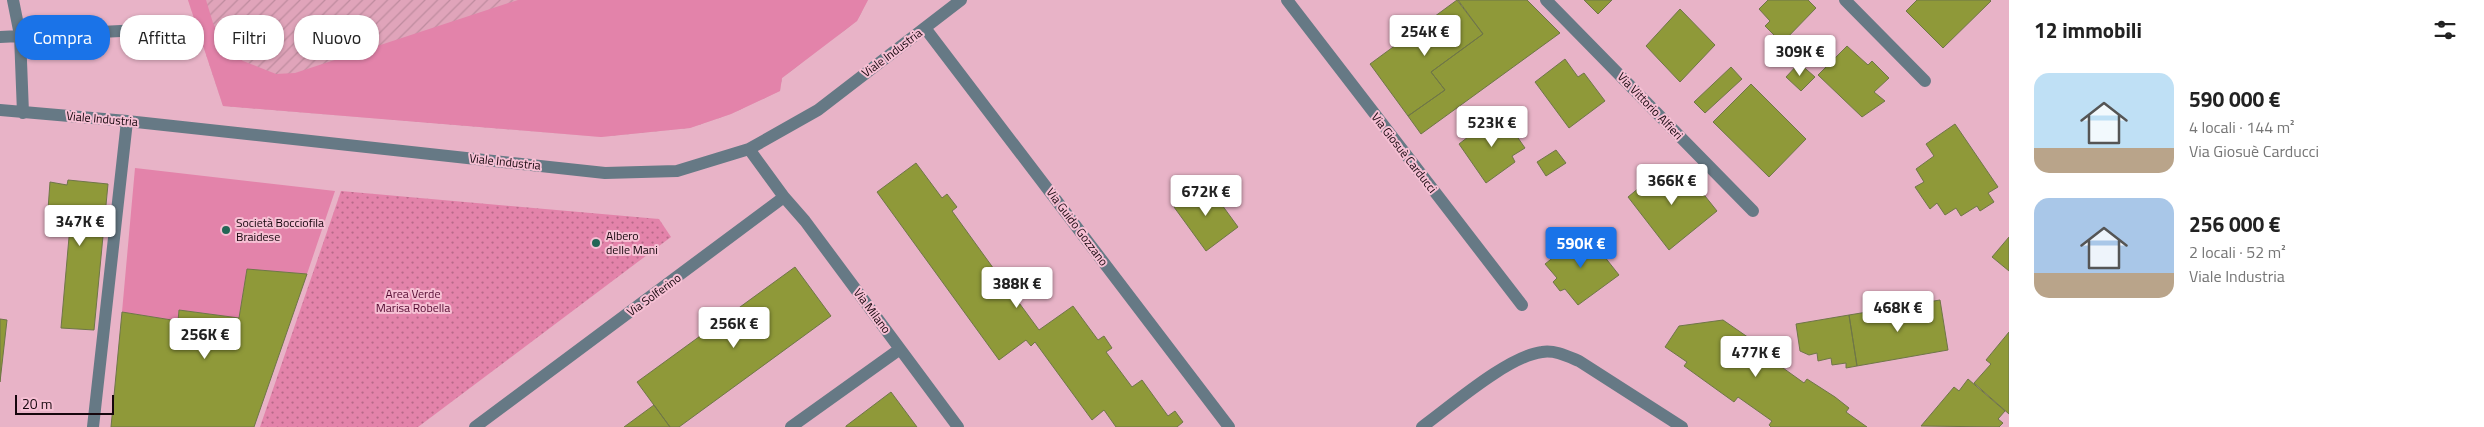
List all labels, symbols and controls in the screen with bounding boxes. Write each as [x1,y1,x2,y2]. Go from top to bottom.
text: 12 immobili [2034,14,2142,46]
chip: Compra [15,15,110,60]
chip: Affitta [120,15,204,60]
chip: Filtri [214,15,284,60]
chip: Nuovo [294,15,379,60]
pin: 254K € [1384,15,1466,57]
icon: filters [2431,16,2459,44]
text: 254K € [1401,19,1449,43]
street label: Viale Industria [857,23,926,82]
pin: 309K € [1759,34,1841,77]
text: 309K € [1776,39,1824,63]
street label: Via Vittorio Alfieri [1613,67,1688,144]
text: 590 000 € [2189,83,2281,115]
icon: home [2074,93,2134,153]
street label: Viale Industria [65,106,139,131]
pin: 523K € [1451,106,1533,148]
street label: Via Giosuè Carducci [1367,108,1442,197]
text: 523K € [1468,110,1516,134]
text: 4 locali · 144 m² [2189,115,2295,139]
text: Via Giosuè Carducci [2189,139,2319,163]
street label: Viale Industria [468,148,542,175]
pin: 366K € [1631,164,1713,206]
text: 366K € [1648,168,1696,192]
pin: 672K € [1165,174,1247,217]
text: 672K € [1182,179,1230,203]
street label: Via Guido Gozzano [1042,184,1113,270]
pin: 347K € [39,204,121,247]
text: 256 000 € [2189,208,2281,240]
text: 347K € [56,209,104,233]
place label: Società Bocciofila Braidese [236,213,324,246]
icon: home [2074,218,2134,278]
marker: Società Bocciofila Braidese [220,224,232,236]
place label: Albero delle Mani [606,226,658,259]
pin: 590K € [1540,226,1622,269]
text: 590K € [1557,231,1605,255]
marker: Albero delle Mani [590,237,602,249]
text: 2 locali · 52 m² [2189,240,2286,264]
text: Viale Industria [2189,264,2285,288]
pin: 388K € [976,266,1058,309]
street label: Via Solferino [622,268,685,321]
text: 388K € [993,271,1041,295]
park label: Area Verde Marisa Robella [376,284,450,317]
street label: Via Milano [849,284,896,337]
pin: 468K € [1857,290,1939,333]
text: 468K € [1874,295,1922,319]
pin: 256K € [693,306,775,349]
text: 256K € [710,311,758,335]
pin: 256K € [164,318,246,360]
text: 256K € [181,322,229,346]
pin: 477K € [1715,336,1797,378]
text: 477K € [1732,340,1780,364]
scale bar [15,392,114,415]
text: 20 m [22,393,52,414]

